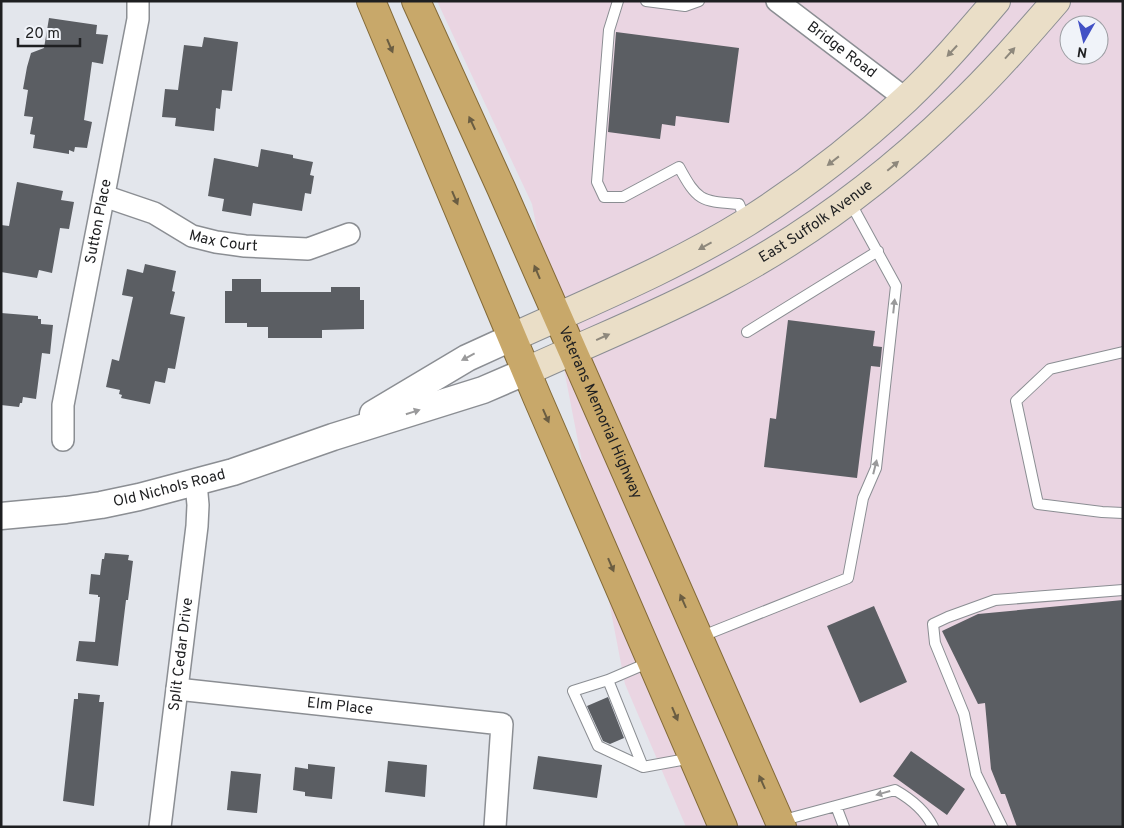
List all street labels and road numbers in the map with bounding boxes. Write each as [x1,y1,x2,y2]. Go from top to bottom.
street label: Bridge Road [803,17,880,83]
street label: East Suffolk Avenue [756,176,877,268]
street label: Sutton Place [81,177,116,265]
street label: Max Court [187,226,258,256]
street label: Veterans Memorial Highway [554,324,646,502]
street label: Old Nichols Road [112,465,228,512]
street label: Split Cedar Drive [165,597,198,712]
street label: Elm Place [306,694,374,720]

